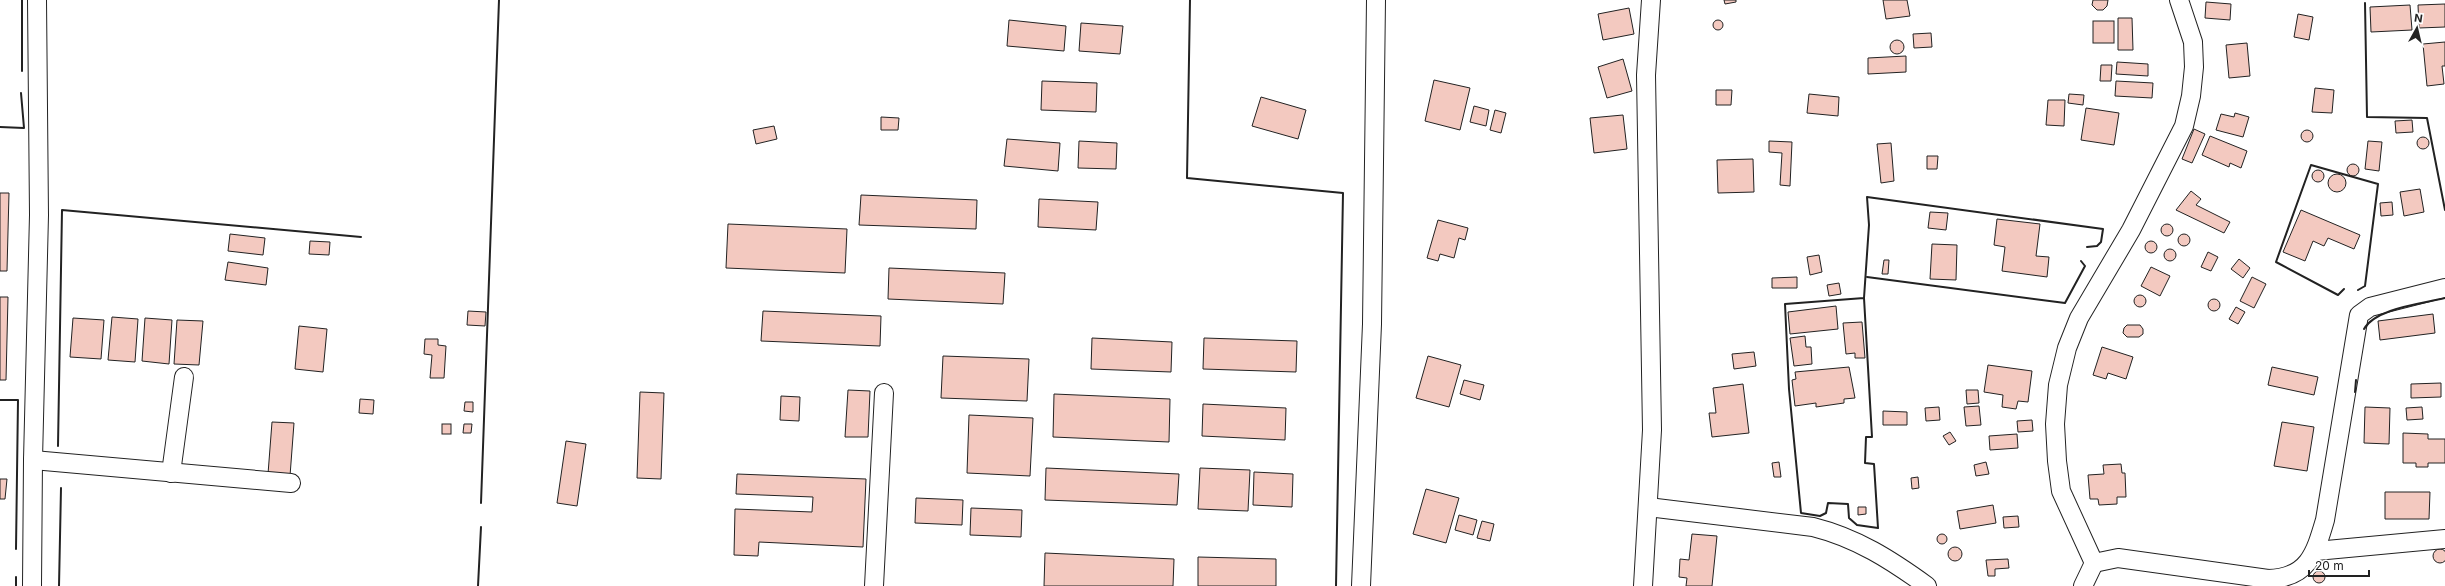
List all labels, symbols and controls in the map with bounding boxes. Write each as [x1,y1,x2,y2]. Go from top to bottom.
north arrow [2397,8,2437,48]
text: N [2413,11,2424,26]
scale bar [2309,552,2369,578]
text: 20 m [2315,558,2344,573]

